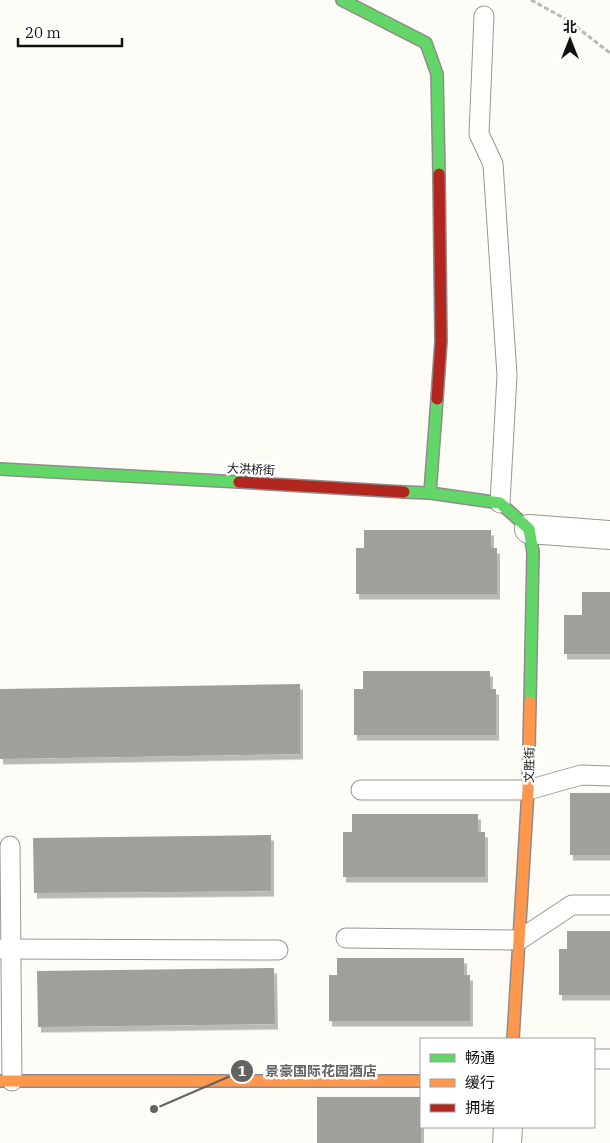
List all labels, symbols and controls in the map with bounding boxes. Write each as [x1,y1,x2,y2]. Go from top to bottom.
scale bar [18,15,121,47]
north arrow [545,15,595,65]
text: 北 [563,18,577,36]
text: 20 m [25,23,61,42]
street label: 大洪桥街 [227,460,275,478]
street label: 文胜街 [521,747,537,783]
legend [420,1038,595,1128]
text: 畅通 [465,1048,495,1067]
callout: 景豪国际花园酒店 [230,1056,387,1085]
text: 1 [237,1061,247,1080]
text: 景豪国际花园酒店 [265,1062,377,1080]
text: 缓行 [465,1073,495,1092]
text: 拥堵 [465,1098,495,1117]

